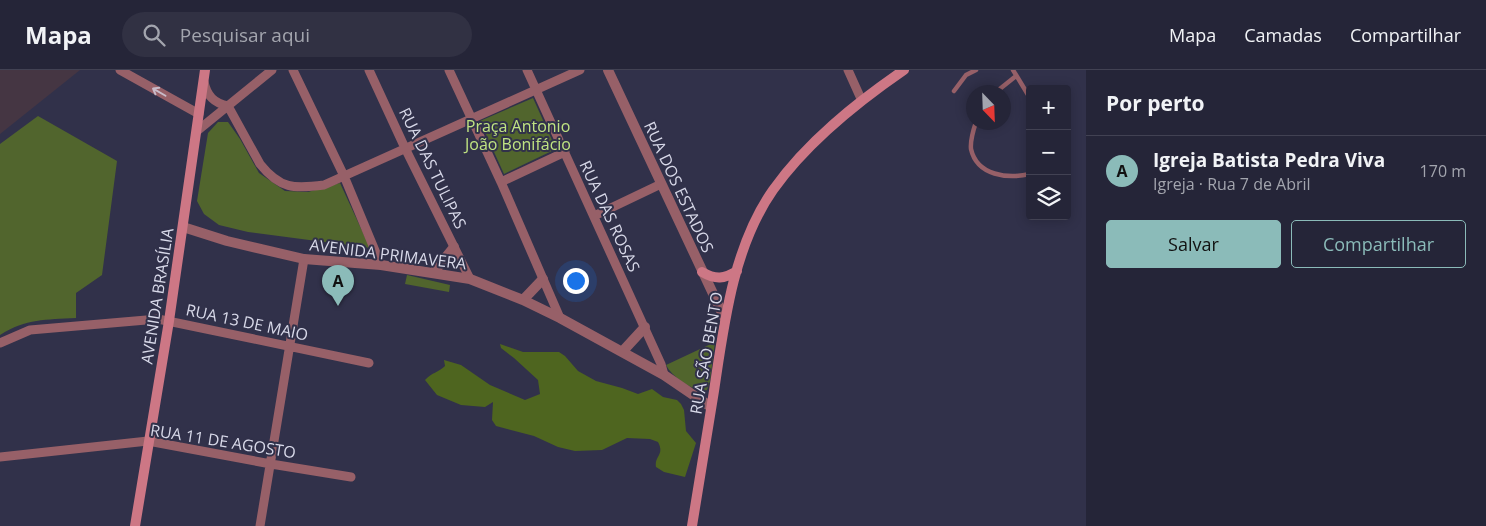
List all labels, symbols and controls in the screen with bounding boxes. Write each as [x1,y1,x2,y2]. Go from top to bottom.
search box [122,12,472,57]
text: Mapa [25,18,92,51]
icon: search [140,21,168,49]
text: Pesquisar aqui [180,22,310,48]
text: Mapa [1169,23,1216,47]
text: Camadas [1244,23,1322,47]
text: Compartilhar [1350,23,1461,47]
north arrow [966,85,1011,130]
map controls [1026,85,1071,220]
button: + [1026,85,1071,130]
one-way arrow [153,87,167,97]
text: Por perto [1106,89,1205,117]
street label: RUA DAS TULIPAS [394,104,472,232]
park label: Praça Antonio João Bonifácio [463,115,571,155]
street label: RUA DOS ESTADOS [639,118,719,256]
button: − [1026,130,1071,175]
text: Igreja Batista Pedra Viva [1153,147,1385,173]
street label: RUA DAS ROSAS [575,157,646,275]
text: A [1116,160,1128,182]
text: 170 m [1420,160,1466,182]
text: Igreja · Rua 7 de Abril [1153,173,1311,195]
button: layers [1026,175,1071,220]
button: Salvar [1106,220,1281,268]
button: Compartilhar [1291,220,1466,268]
street label: AVENIDA BRASÍLIA [135,226,179,366]
street label: AVENIDA PRIMAVERA [308,233,469,275]
pin: A [322,265,354,306]
your location [563,268,589,294]
street label: RUA SÃO BENTO [684,290,728,416]
street label: RUA 13 DE MAIO [184,298,310,346]
street label: RUA 11 DE AGOSTO [149,419,297,463]

